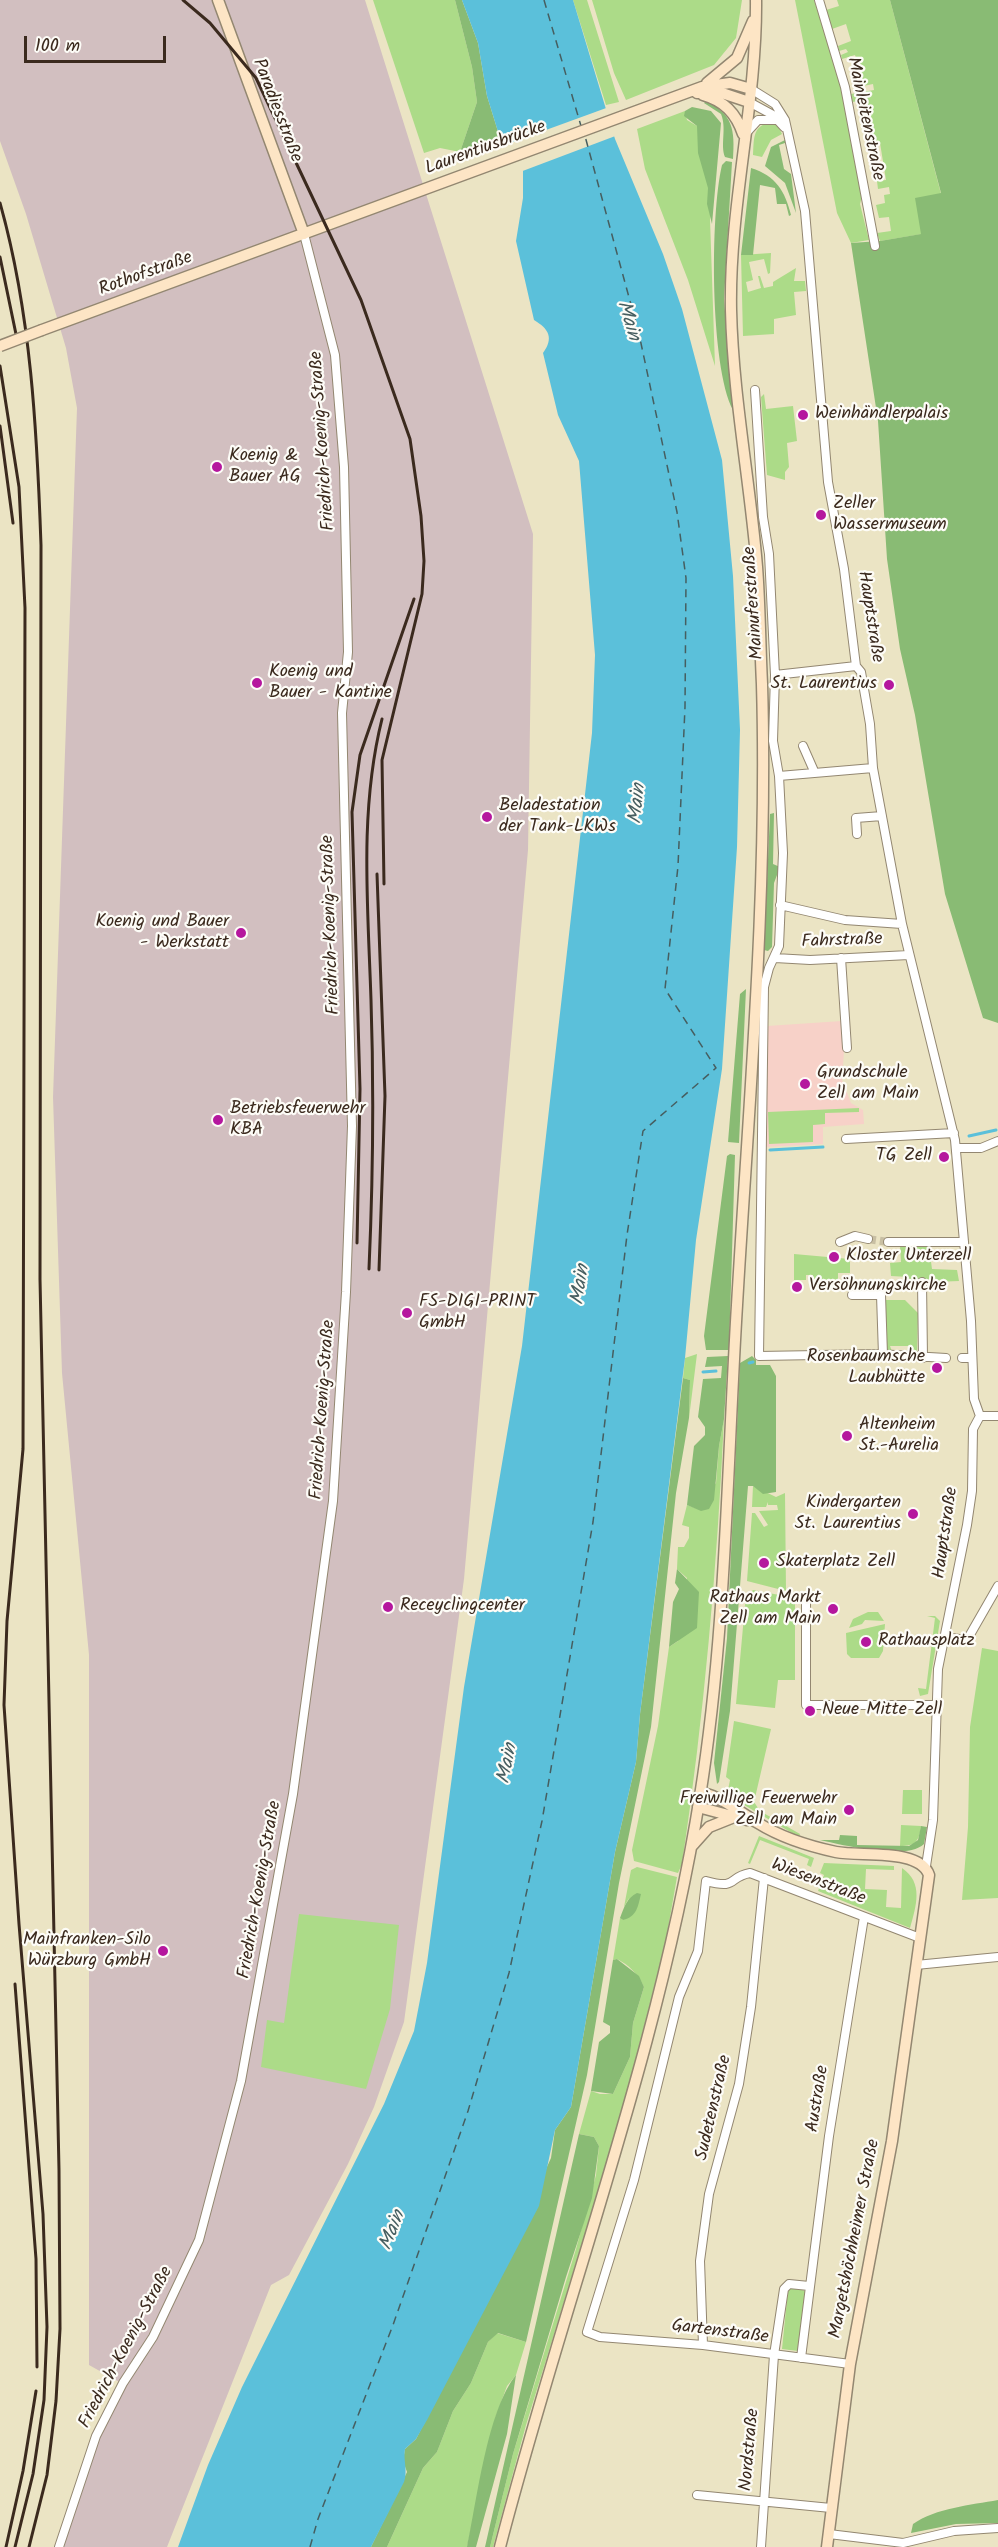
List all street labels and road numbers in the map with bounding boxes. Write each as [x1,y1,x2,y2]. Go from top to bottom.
street label: Mainleitenstraße [840,55,888,183]
street label: Paradiesstraße [246,56,306,166]
street label: Laurentiusbrücke [423,117,549,181]
street label: Rothofstraße [96,248,196,302]
street label: Friedrich-Koenig-Straße [307,350,341,532]
street label: Mainuferstraße [740,546,770,660]
street label: Hauptstraße [851,570,887,664]
street label: Friedrich-Koenig-Straße [318,835,346,1015]
street label: Fahrstraße [801,930,883,954]
street label: Friedrich-Koenig-Straße [307,1319,341,1501]
street label: Hauptstraße [930,1486,964,1580]
street label: Friedrich-Koenig-Straße [235,1799,287,1981]
street label: Wiesenstraße [768,1855,868,1911]
street label: Sudetenstraße [692,2053,738,2163]
street label: Austraße [803,2064,835,2134]
street label: Margetshöchheimer Straße [826,2138,886,2340]
street label: Friedrich-Koenig-Straße [75,2263,179,2433]
street label: Gartenstraße [670,2316,770,2350]
street label: Nordstraße [737,2408,765,2492]

